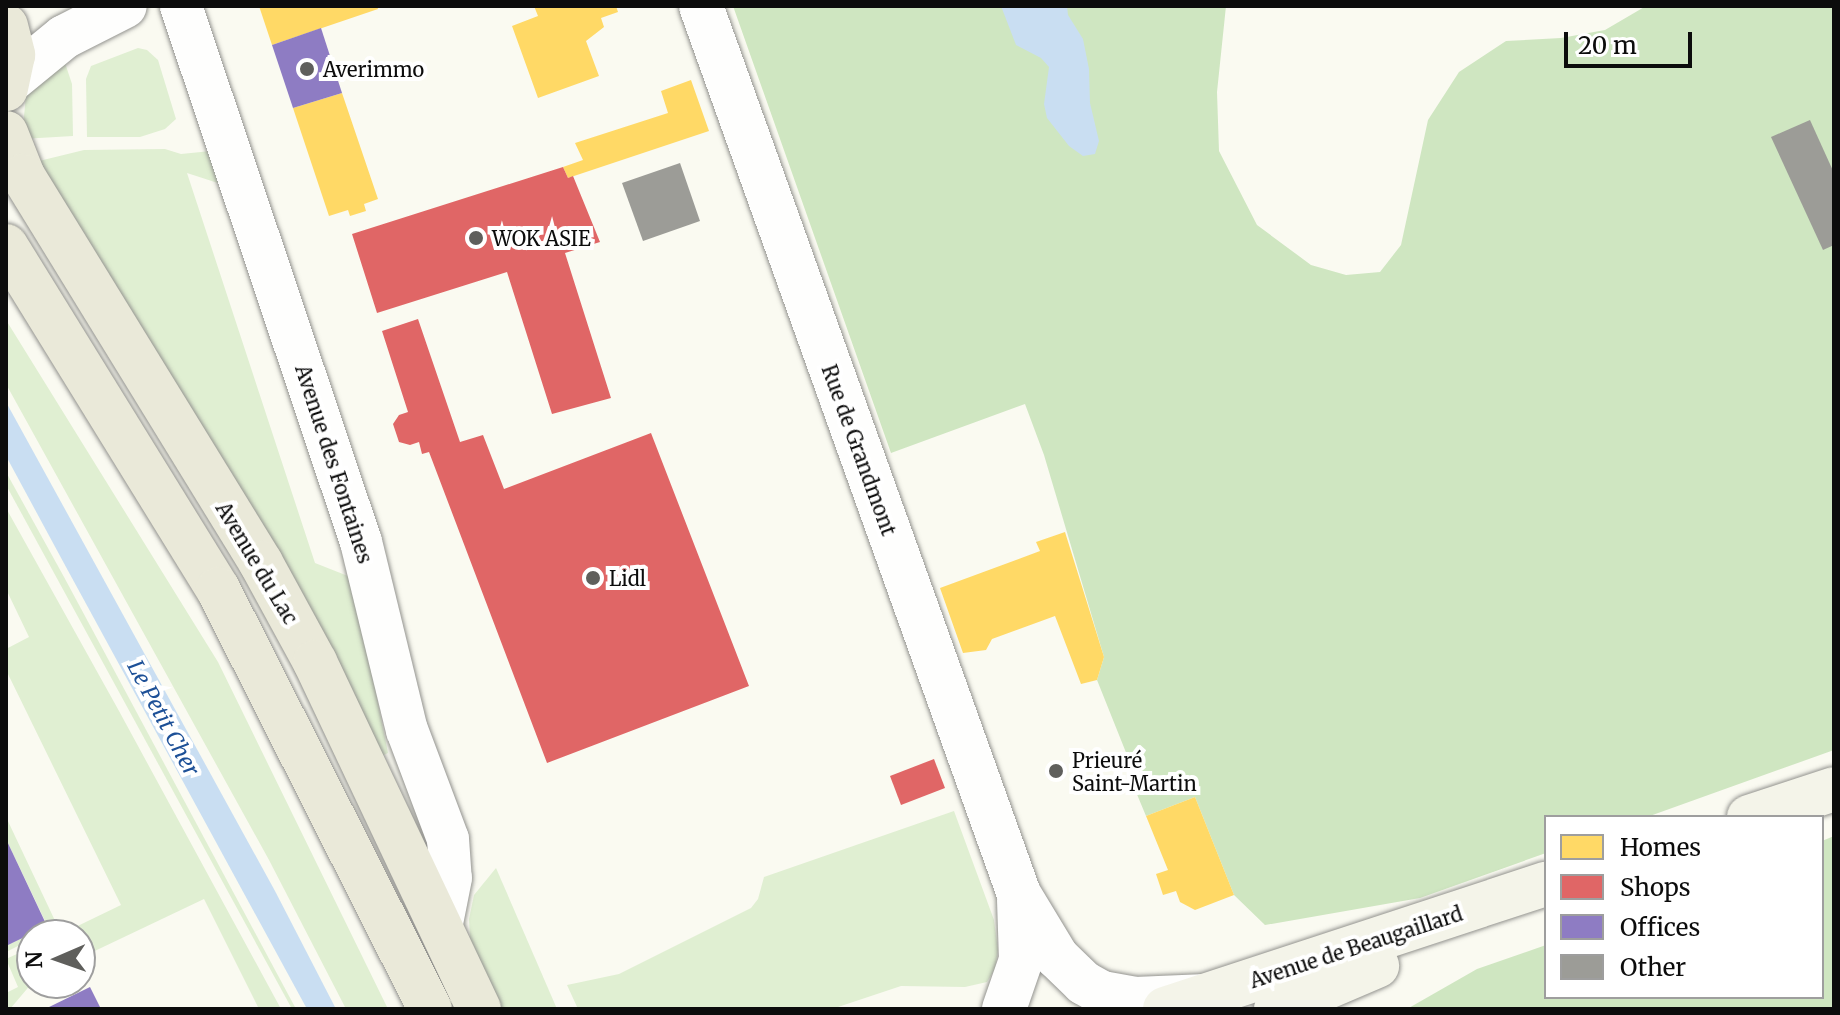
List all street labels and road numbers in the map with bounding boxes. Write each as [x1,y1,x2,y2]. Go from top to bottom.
street label: Rue de Grandmont [817,361,901,539]
street label: Avenue des Fontaines [291,362,377,566]
street label: Avenue du Lac [211,498,303,628]
street label: Avenue de Beaugaillard [1247,901,1465,993]

